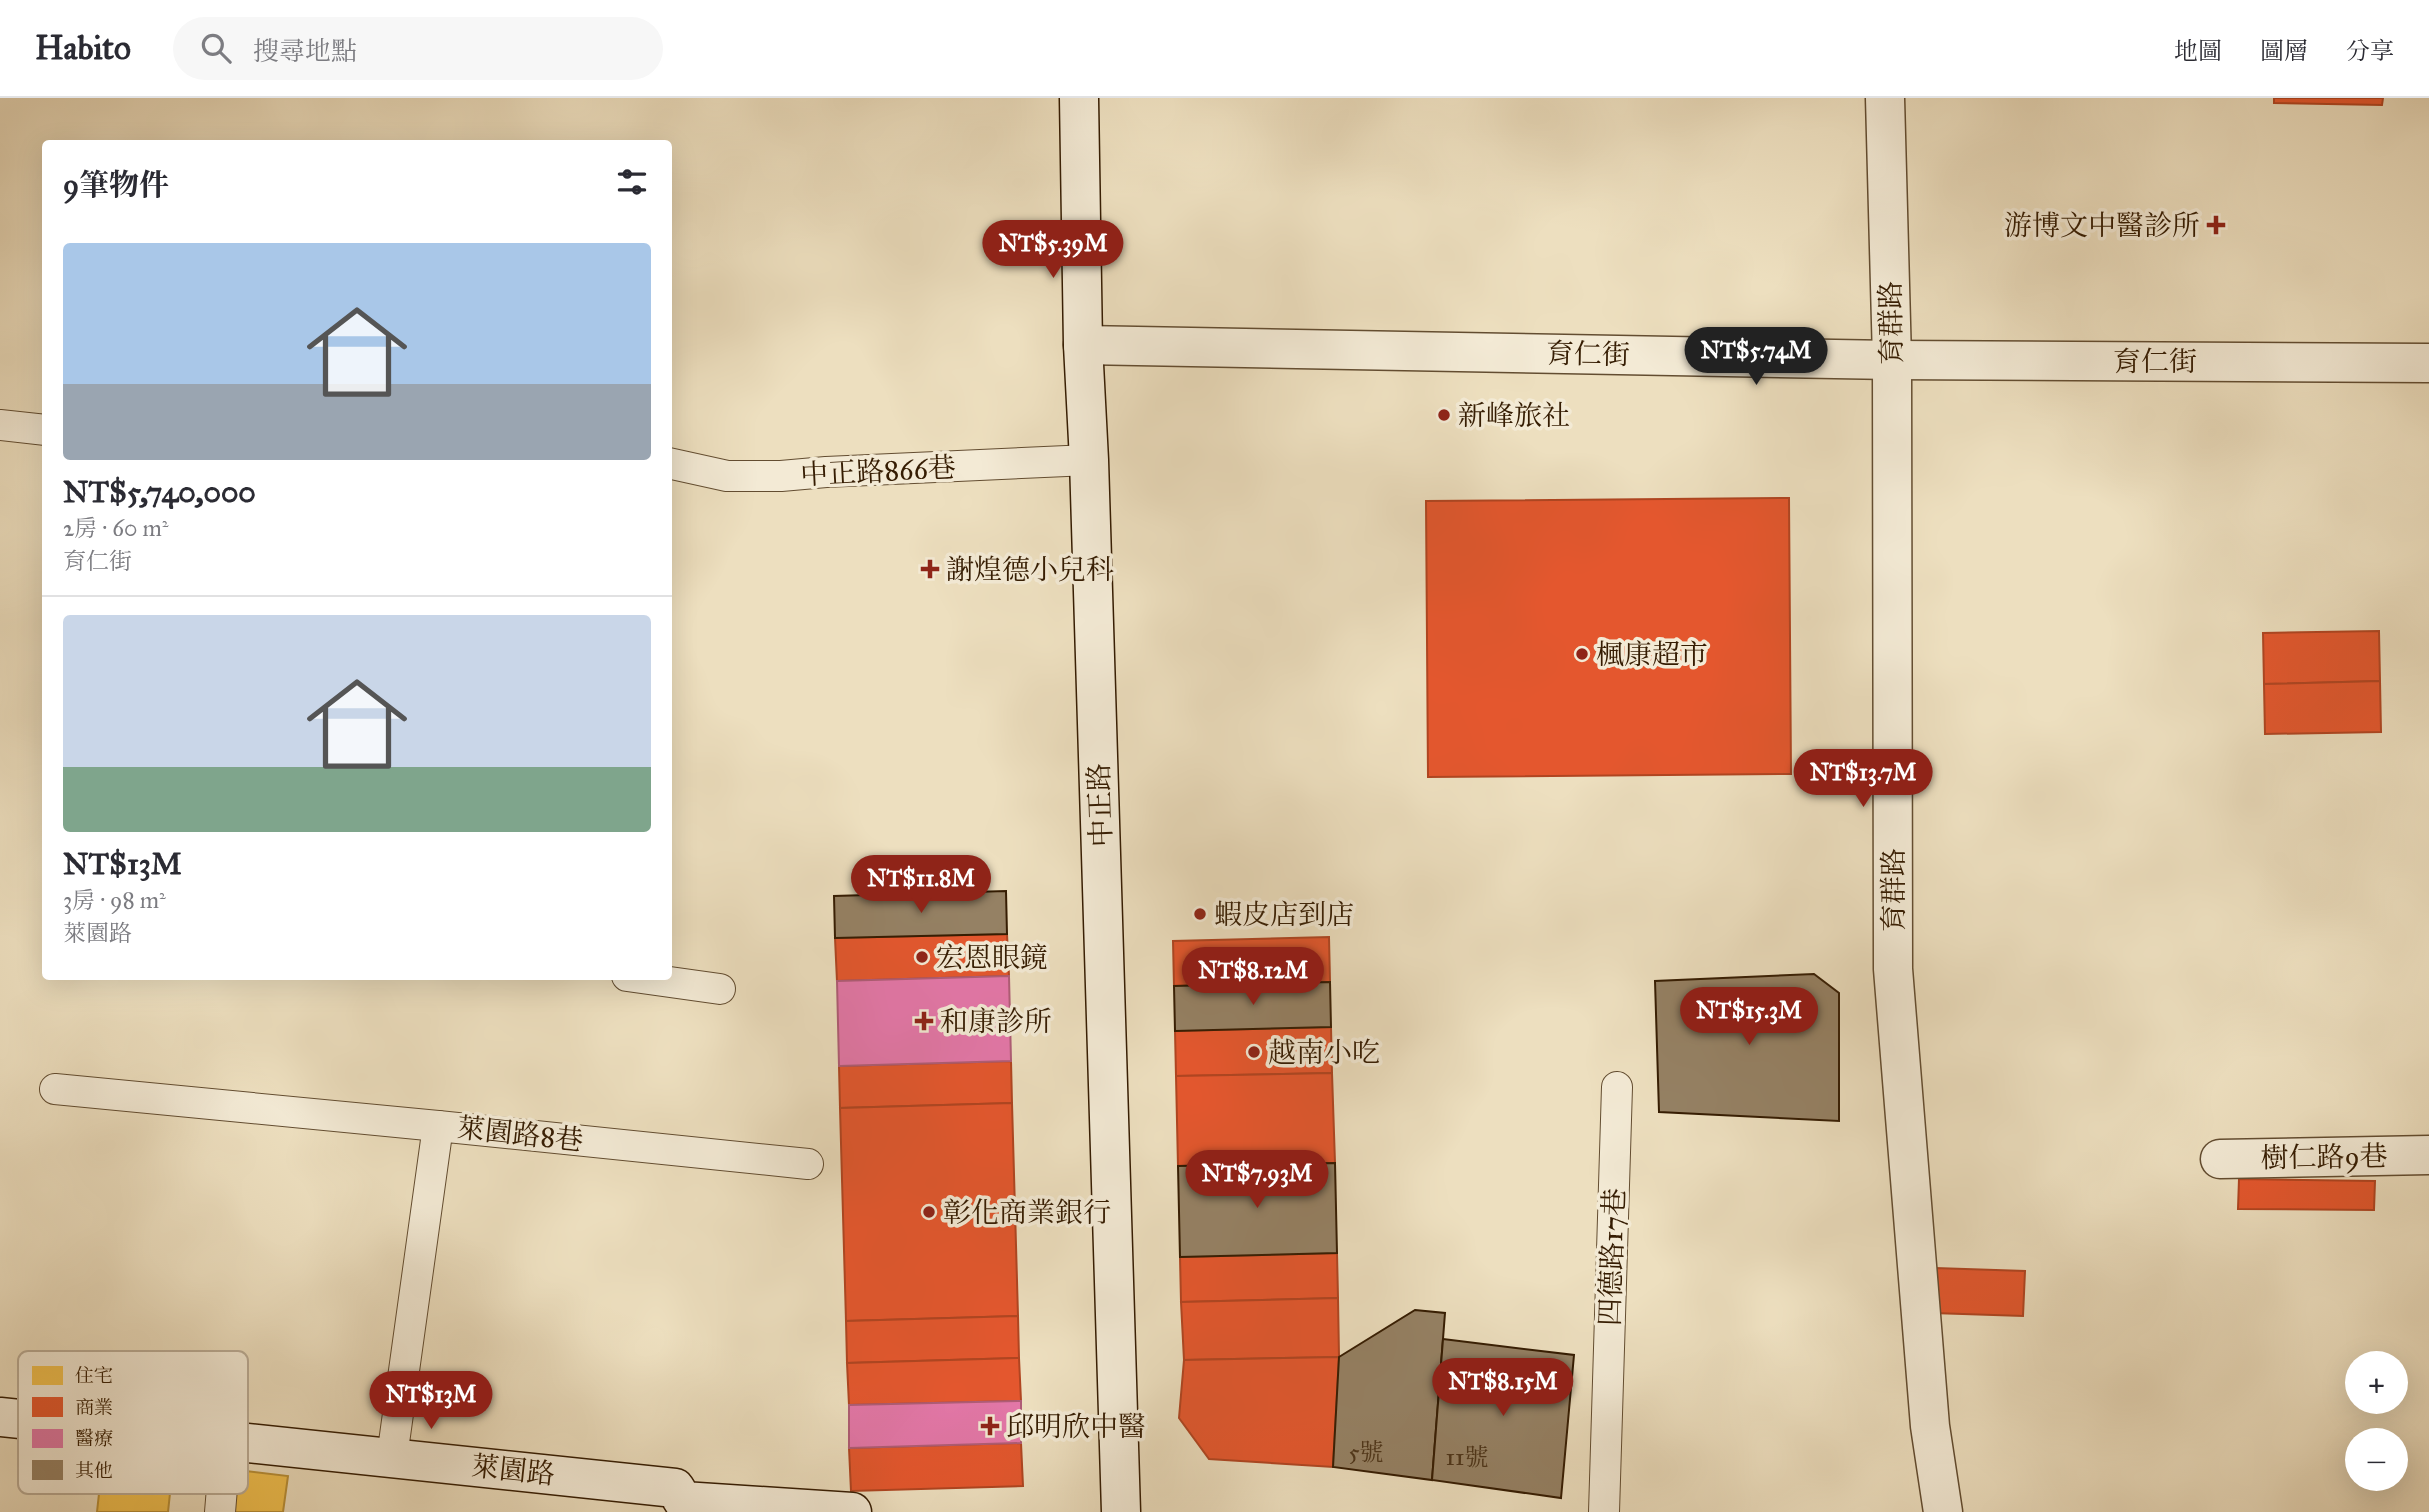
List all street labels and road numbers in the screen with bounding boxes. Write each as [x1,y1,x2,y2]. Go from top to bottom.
street label: 育群路 [1873,281,1909,365]
street label: 育仁街 [1546,336,1630,372]
street label: 育仁街 [2113,344,2197,379]
street label: 中正路866巷 [799,449,957,493]
street label: 中正路 [1081,762,1119,848]
street label: 育群路 [1876,848,1911,932]
street label: 萊園路8巷 [455,1110,585,1158]
street label: 樹仁路9巷 [2260,1138,2388,1176]
street label: 四德路17巷 [1592,1187,1632,1327]
street label: 萊園路 [469,1448,557,1492]

